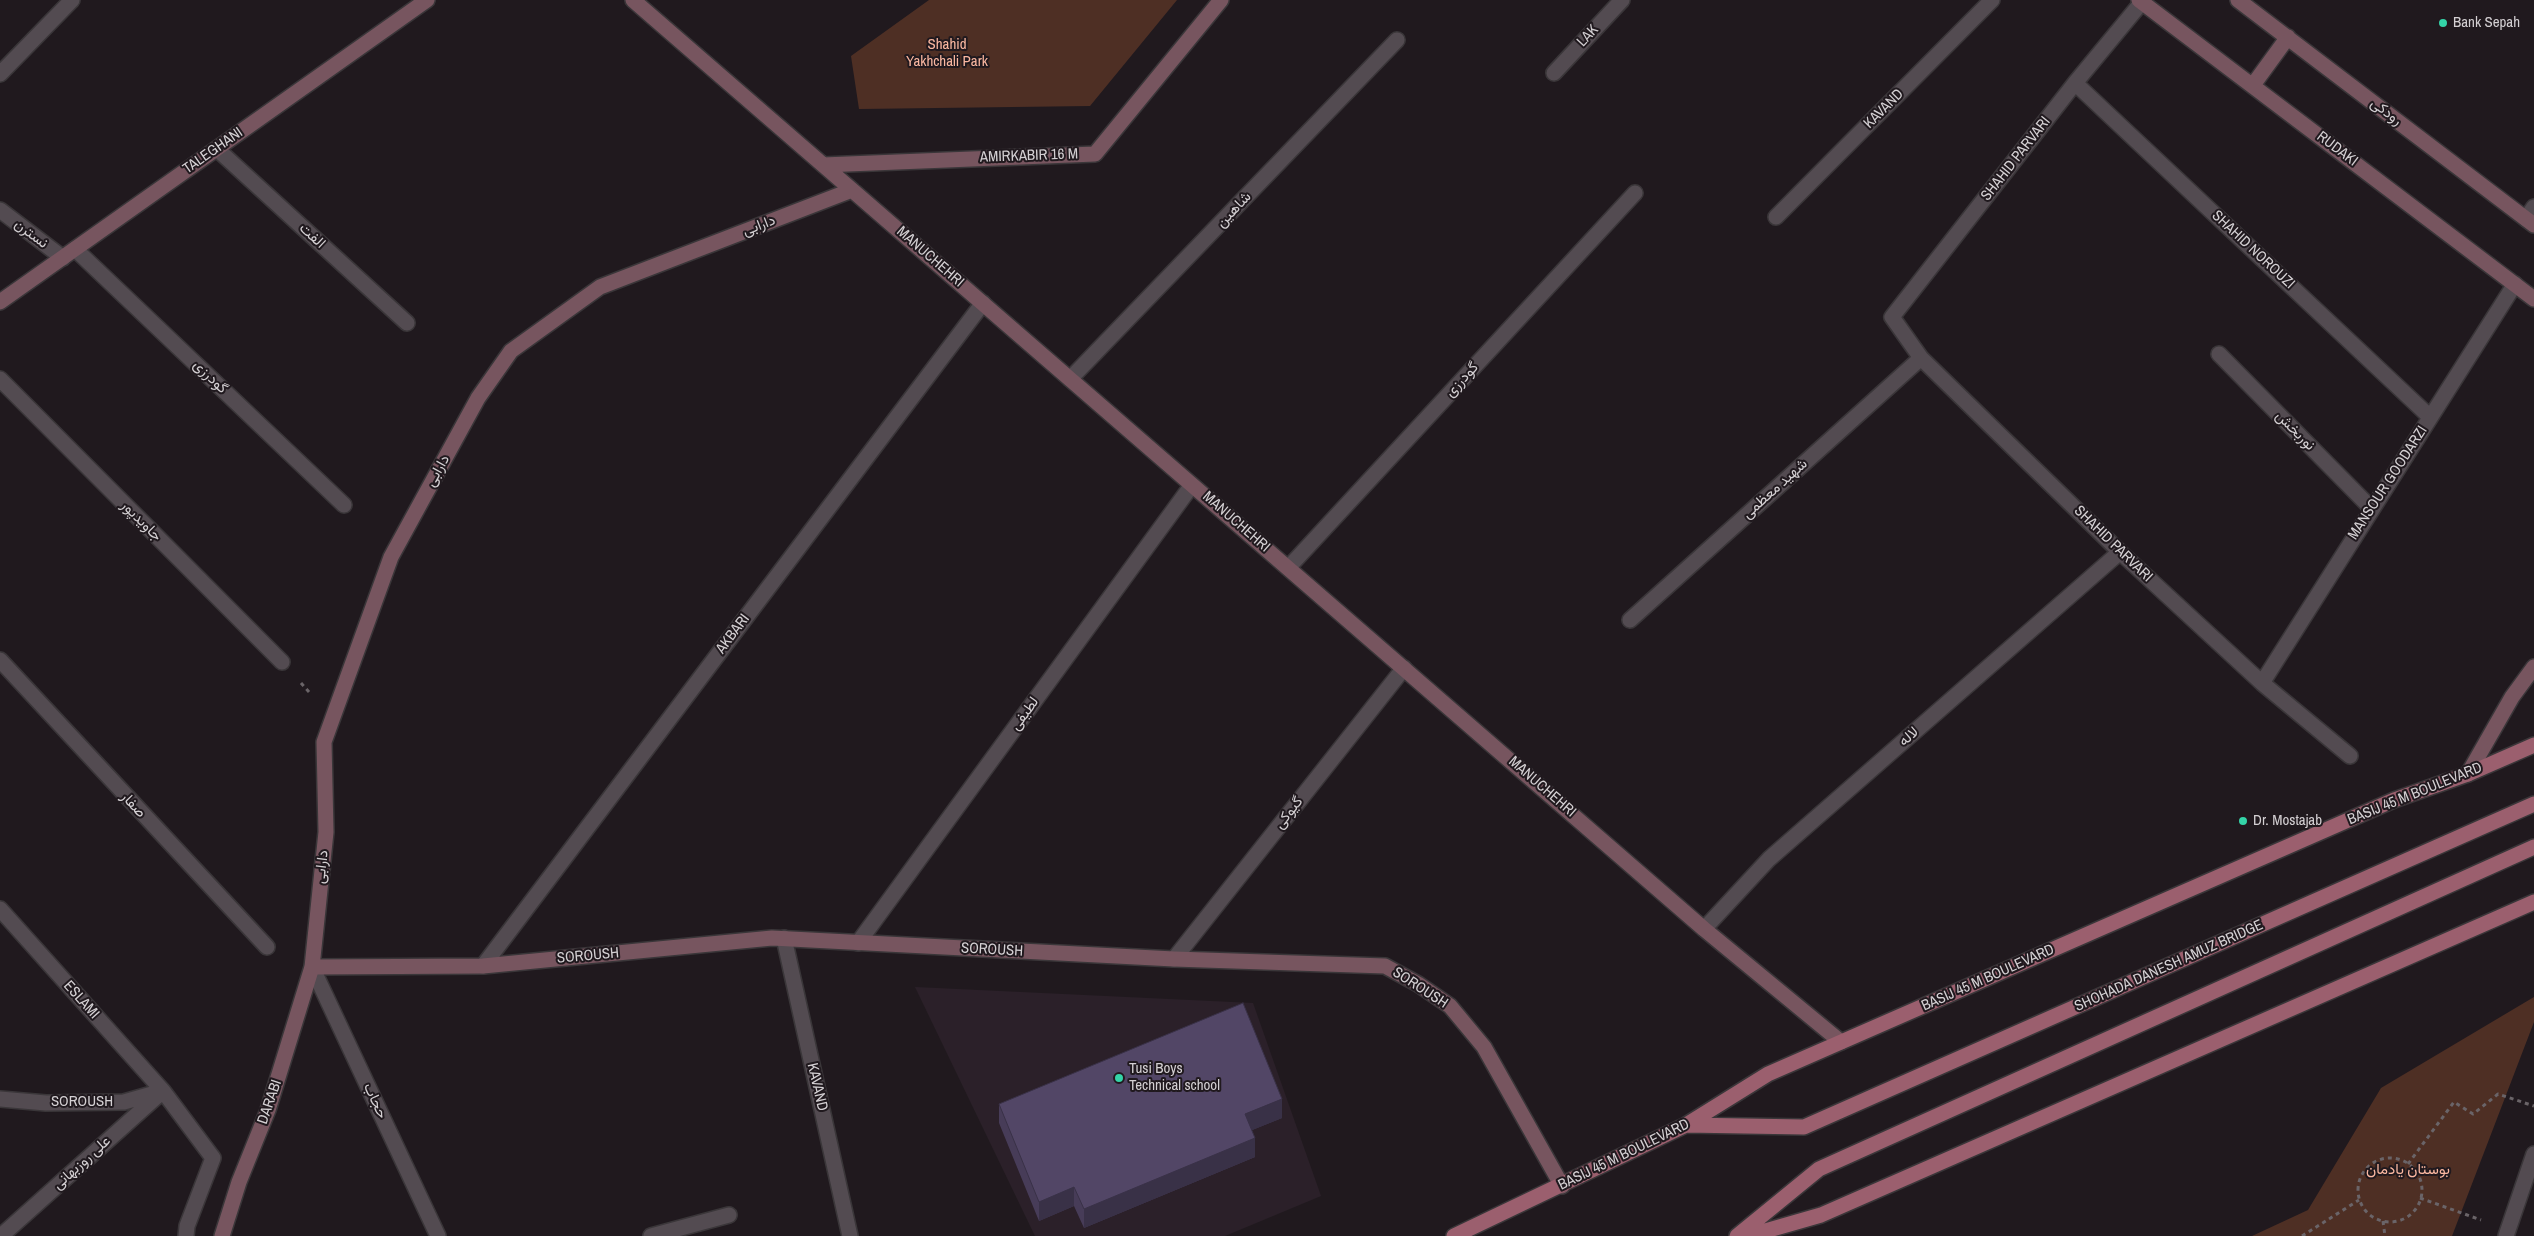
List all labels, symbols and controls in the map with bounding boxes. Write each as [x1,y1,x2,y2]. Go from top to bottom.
place label: Bank Sepah [2453,14,2520,32]
marker: Bank Sepah [2437,17,2449,29]
street label: LAK [1573,21,1603,51]
park label: Shahid Yakhchali Park [906,36,988,71]
street label: KAVAND [1860,85,1908,133]
street label: رودکی [2367,94,2405,130]
street label: SHAHID PARVARI [1978,113,2054,205]
street label: TALEGHANI [180,124,246,178]
street label: RUDAKI [2313,128,2361,170]
street label: AMIRKABIR 16 M [980,145,1078,167]
street label: شاهین [1213,188,1255,232]
street label: SHAHID NOROUZI [2208,207,2298,293]
street label: دارابی [740,212,778,240]
street label: نسترن [10,215,52,253]
street label: الفت [295,219,329,253]
street label: MANUCHEHRI [893,223,967,291]
street label: گودرزی [189,356,231,398]
street label: گودرزی [1441,359,1483,401]
street label: نوربخش [2271,407,2319,455]
street label: MANSOUR GOODARZI [2345,423,2431,543]
street label: دارابی [422,452,454,490]
street label: شهید معظمی [1739,455,1811,523]
street label: MANUCHEHRI [1199,488,1273,556]
street label: جاویدپور [117,497,165,545]
street label: SHAHID PARVARI [2070,502,2156,586]
street label: AKBARI [712,611,754,657]
street label: لطیفی [1007,694,1043,734]
street label: لاله [1895,723,1923,751]
street label: MANUCHEHRI [1505,753,1579,821]
street label: BASIJ 45 M BOULEVARD [2345,759,2485,829]
street label: صفار [117,788,149,822]
street label: گیوکی [1271,793,1307,833]
place label: Dr. Mostajab [2253,812,2322,830]
marker: Dr. Mostajab [2237,815,2249,827]
street label: دارابی [311,849,333,885]
street label: SHOHADA DANESH AMUZ BRIDGE [2072,916,2266,1016]
street label: SOROUSH [960,939,1024,961]
street label: BASIJ 45 M BOULEVARD [1919,941,2057,1015]
street label: SOROUSH [556,944,620,968]
street label: SOROUSH [1389,964,1451,1012]
street label: ESLAMI [59,977,103,1023]
place label: Tusi Boys Technical school [1129,1060,1220,1095]
street label: KAVAND [803,1061,831,1113]
marker: Tusi Boys Technical school [1113,1072,1125,1084]
street label: DARABI [254,1077,286,1127]
street label: حجاب [359,1080,391,1122]
street label: SOROUSH [51,1093,113,1111]
street label: BASIJ 45 M BOULEVARD [1556,1115,1692,1195]
street label: علی روزبهانی [49,1132,115,1194]
park label: بوستان یادمان [2366,1161,2450,1179]

